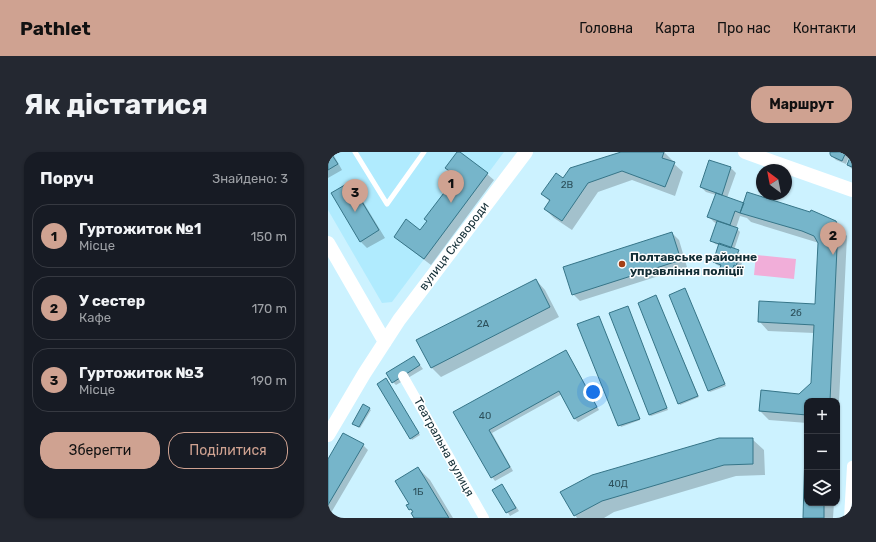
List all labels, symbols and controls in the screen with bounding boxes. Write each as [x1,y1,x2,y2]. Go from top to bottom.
text: Pathlet [20,17,91,40]
text: Головна [579,20,633,37]
text: Карта [655,20,695,37]
text: Про нас [717,20,771,37]
text: Контакти [793,20,856,37]
button: Маршрут [751,86,852,123]
text: Як дістатися [24,88,208,121]
north arrow [756,164,792,200]
text: Поруч [40,168,94,188]
pin: 1 [438,170,464,203]
text: Знайдено: 3 [212,171,288,186]
pin: 3 [342,179,368,212]
house number: 2В [561,179,574,191]
street label: вулиця Сковороди [416,199,492,293]
text: Гуртожиток №1 [79,220,201,238]
pin: 2 [820,222,846,255]
text: 1 [51,229,57,244]
text: 150 m [251,229,287,244]
text: Місце [79,238,115,253]
place label: Полтавське районне управління поліції [630,250,757,278]
marker: Полтавське районне управління поліції [617,259,627,269]
text: У сестер [79,292,145,310]
text: 2 [50,301,58,316]
text: 170 m [252,301,287,316]
house number: 2б [790,307,802,319]
text: Кафе [79,310,111,325]
house number: 2А [477,318,490,330]
text: Гуртожиток №3 [79,364,204,382]
text: 3 [50,373,58,388]
text: 190 m [251,373,287,388]
text: Місце [79,382,115,397]
your location [583,382,603,402]
street label: Театральна вулиця [411,395,477,499]
map controls [804,398,840,506]
button: + [804,398,840,434]
house number: 40 [479,410,491,422]
button: Зберегти [40,432,160,469]
button: Поділитися [168,432,288,469]
button: − [804,434,840,470]
button: layers [804,470,840,506]
house number: 40Д [608,478,628,490]
house number: 1Б [413,486,424,498]

